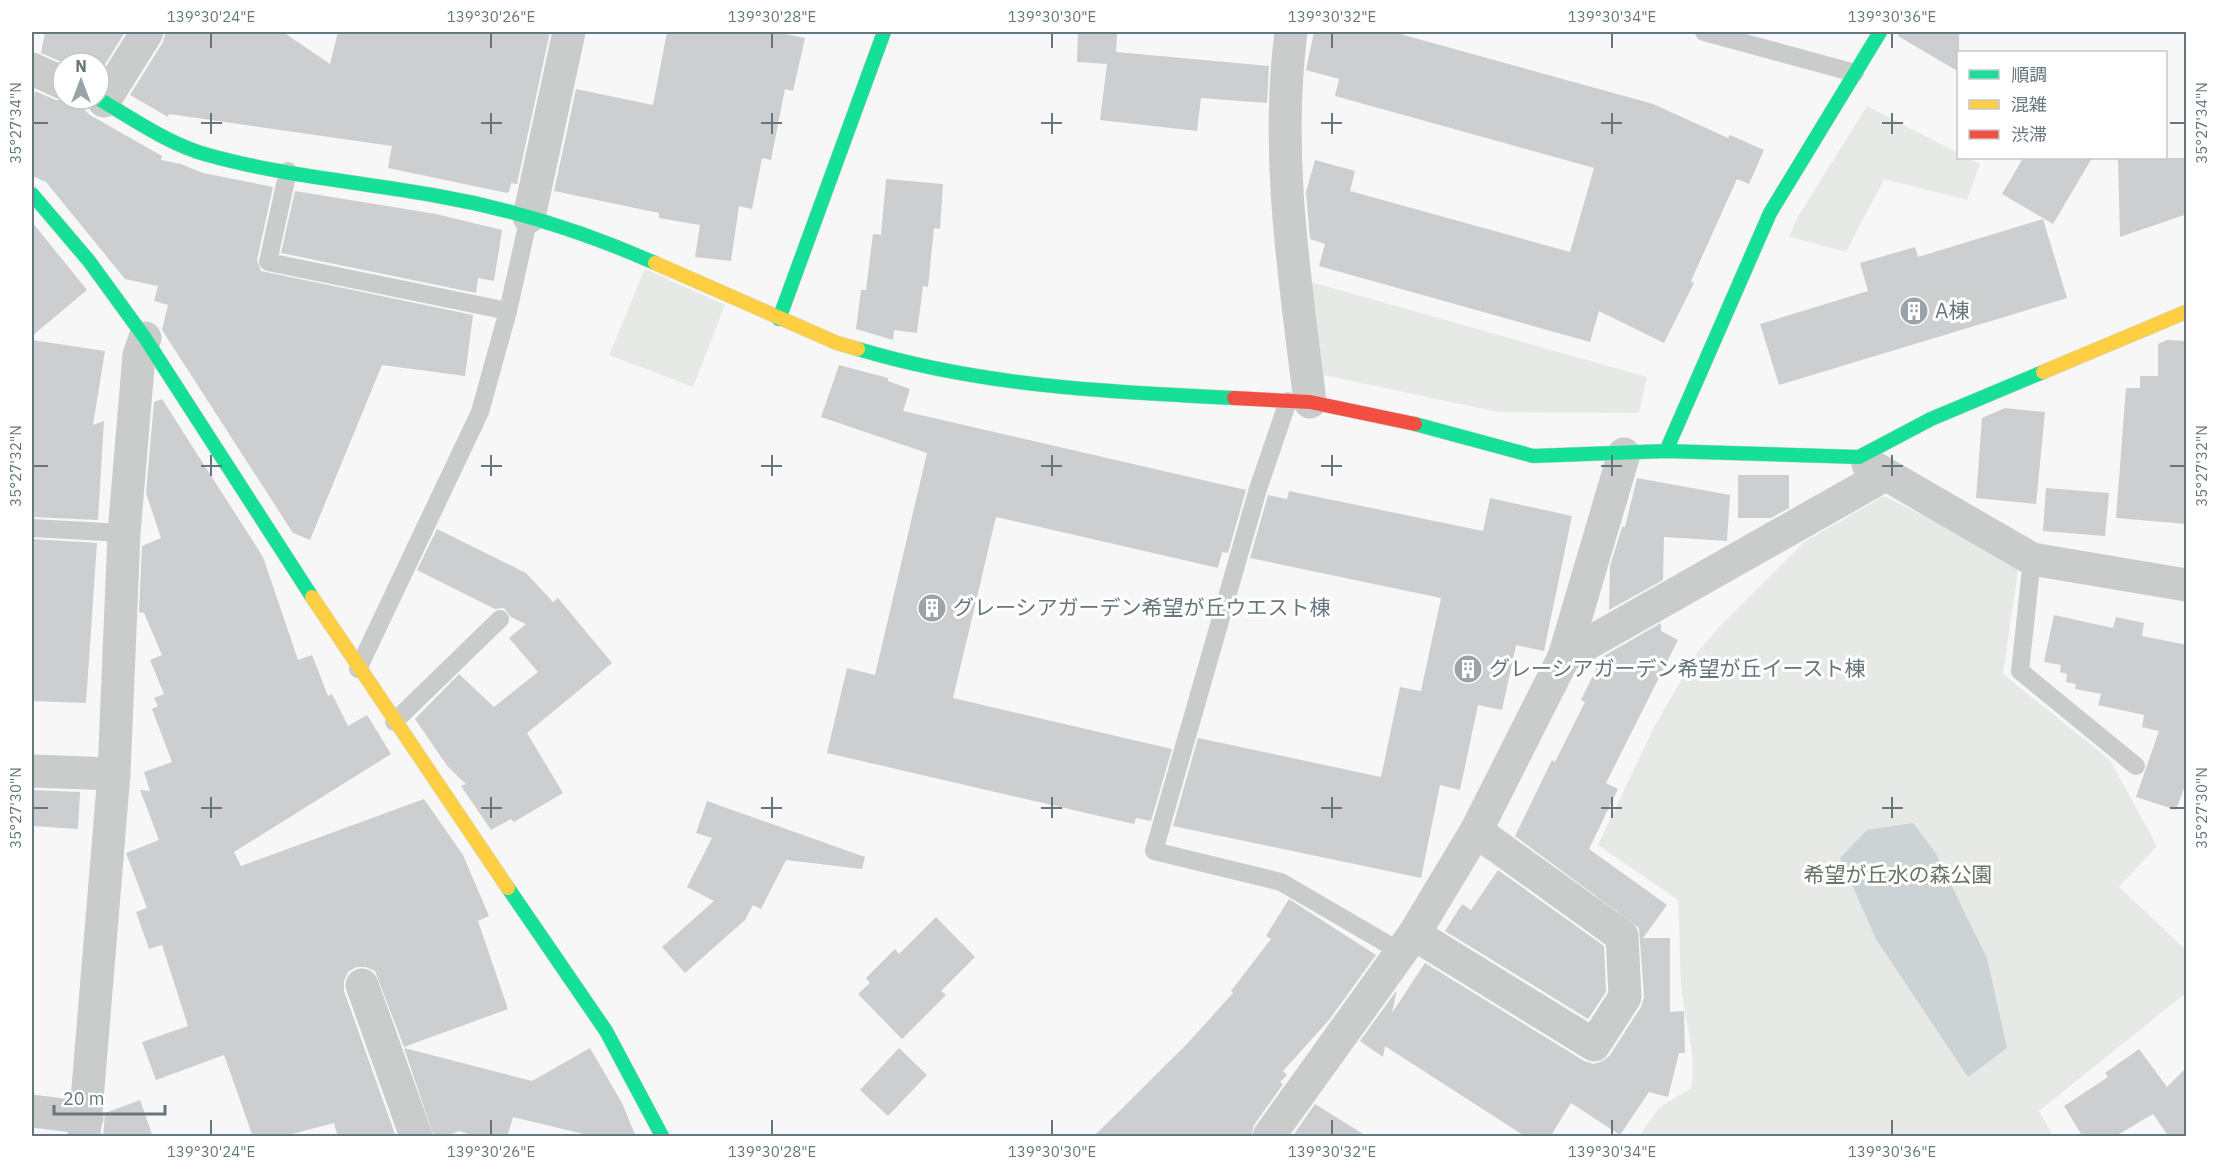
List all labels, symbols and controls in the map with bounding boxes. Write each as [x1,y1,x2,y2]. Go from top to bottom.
text: 139°30'24"E [167,7,255,26]
text: 139°30'26"E [447,7,535,26]
text: 139°30'28"E [728,7,816,26]
text: 139°30'30"E [1008,7,1096,26]
text: 139°30'32"E [1288,7,1376,26]
text: 139°30'34"E [1568,7,1656,26]
text: 139°30'36"E [1848,7,1936,26]
north arrow [51,51,111,111]
legend [1957,51,2167,159]
text: N [75,56,87,76]
text: 順調 [2011,63,2047,86]
text: 35°27'34"N [6,82,25,164]
text: 35°27'34"N [2192,82,2211,164]
text: 混雑 [2011,93,2047,116]
text: 渋滞 [2011,123,2047,146]
building icon: A棟 [1898,295,1930,327]
place label: A棟 [1935,296,1969,324]
text: 35°27'32"N [6,425,25,507]
text: 35°27'32"N [2192,425,2211,507]
building icon: グレーシアガーデン希望が丘ウエスト棟 [916,592,948,624]
place label: グレーシアガーデン希望が丘ウエスト棟 [953,593,1331,621]
building icon: グレーシアガーデン希望が丘イースト棟 [1452,653,1484,685]
place label: グレーシアガーデン希望が丘イースト棟 [1489,654,1866,682]
text: 35°27'30"N [6,767,25,849]
text: 35°27'30"N [2192,767,2211,849]
park label: 希望が丘水の森公園 [1804,860,1993,888]
scale bar [54,1078,165,1116]
text: 20 m [63,1087,105,1110]
text: 139°30'24"E [167,1142,255,1161]
text: 139°30'26"E [447,1142,535,1161]
text: 139°30'28"E [728,1142,816,1161]
text: 139°30'30"E [1008,1142,1096,1161]
text: 139°30'32"E [1288,1142,1376,1161]
text: 139°30'34"E [1568,1142,1656,1161]
text: 139°30'36"E [1848,1142,1936,1161]

